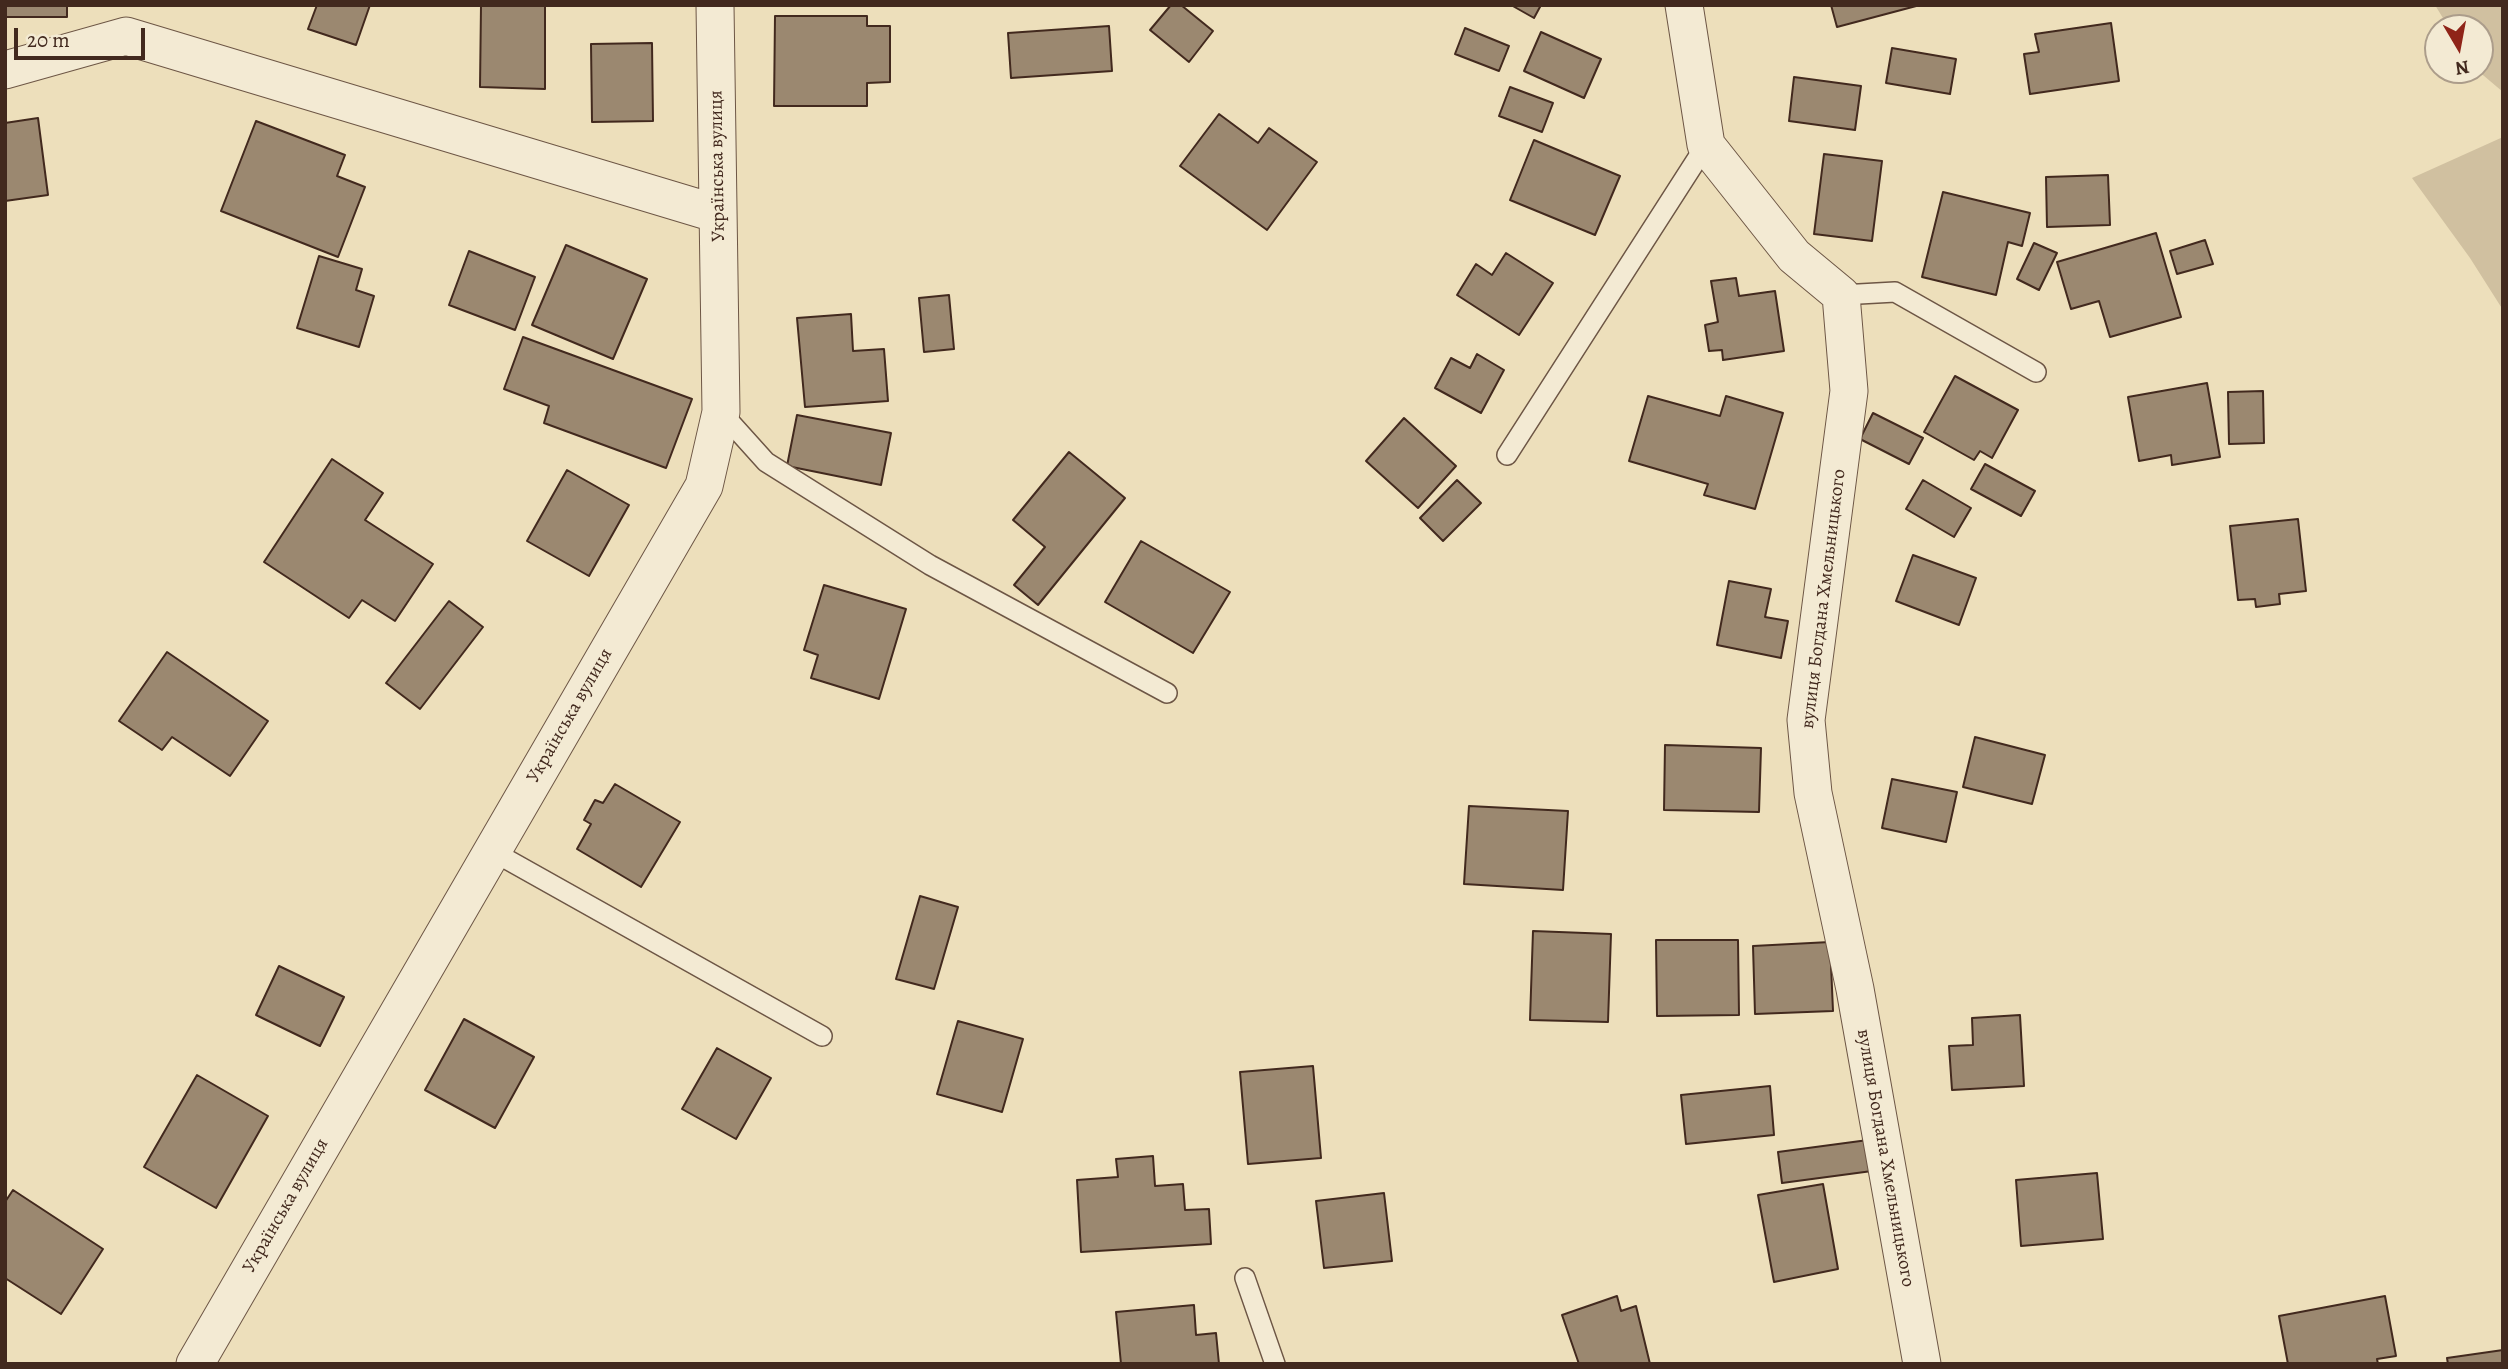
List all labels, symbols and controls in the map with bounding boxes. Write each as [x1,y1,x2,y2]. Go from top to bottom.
scale bar [18,14,149,58]
north arrow [2424,14,2494,84]
text: 20 m [27,26,70,54]
text: N [2453,54,2471,82]
street label: Українська вулиця [705,90,731,242]
street label: вулиця Богдана Хмельницького [1797,468,1851,730]
street label: Українська вулиця [522,645,618,787]
street label: вулиця Богдана Хмельницького [1851,1027,1919,1289]
street label: Українська вулиця [238,1135,334,1277]

